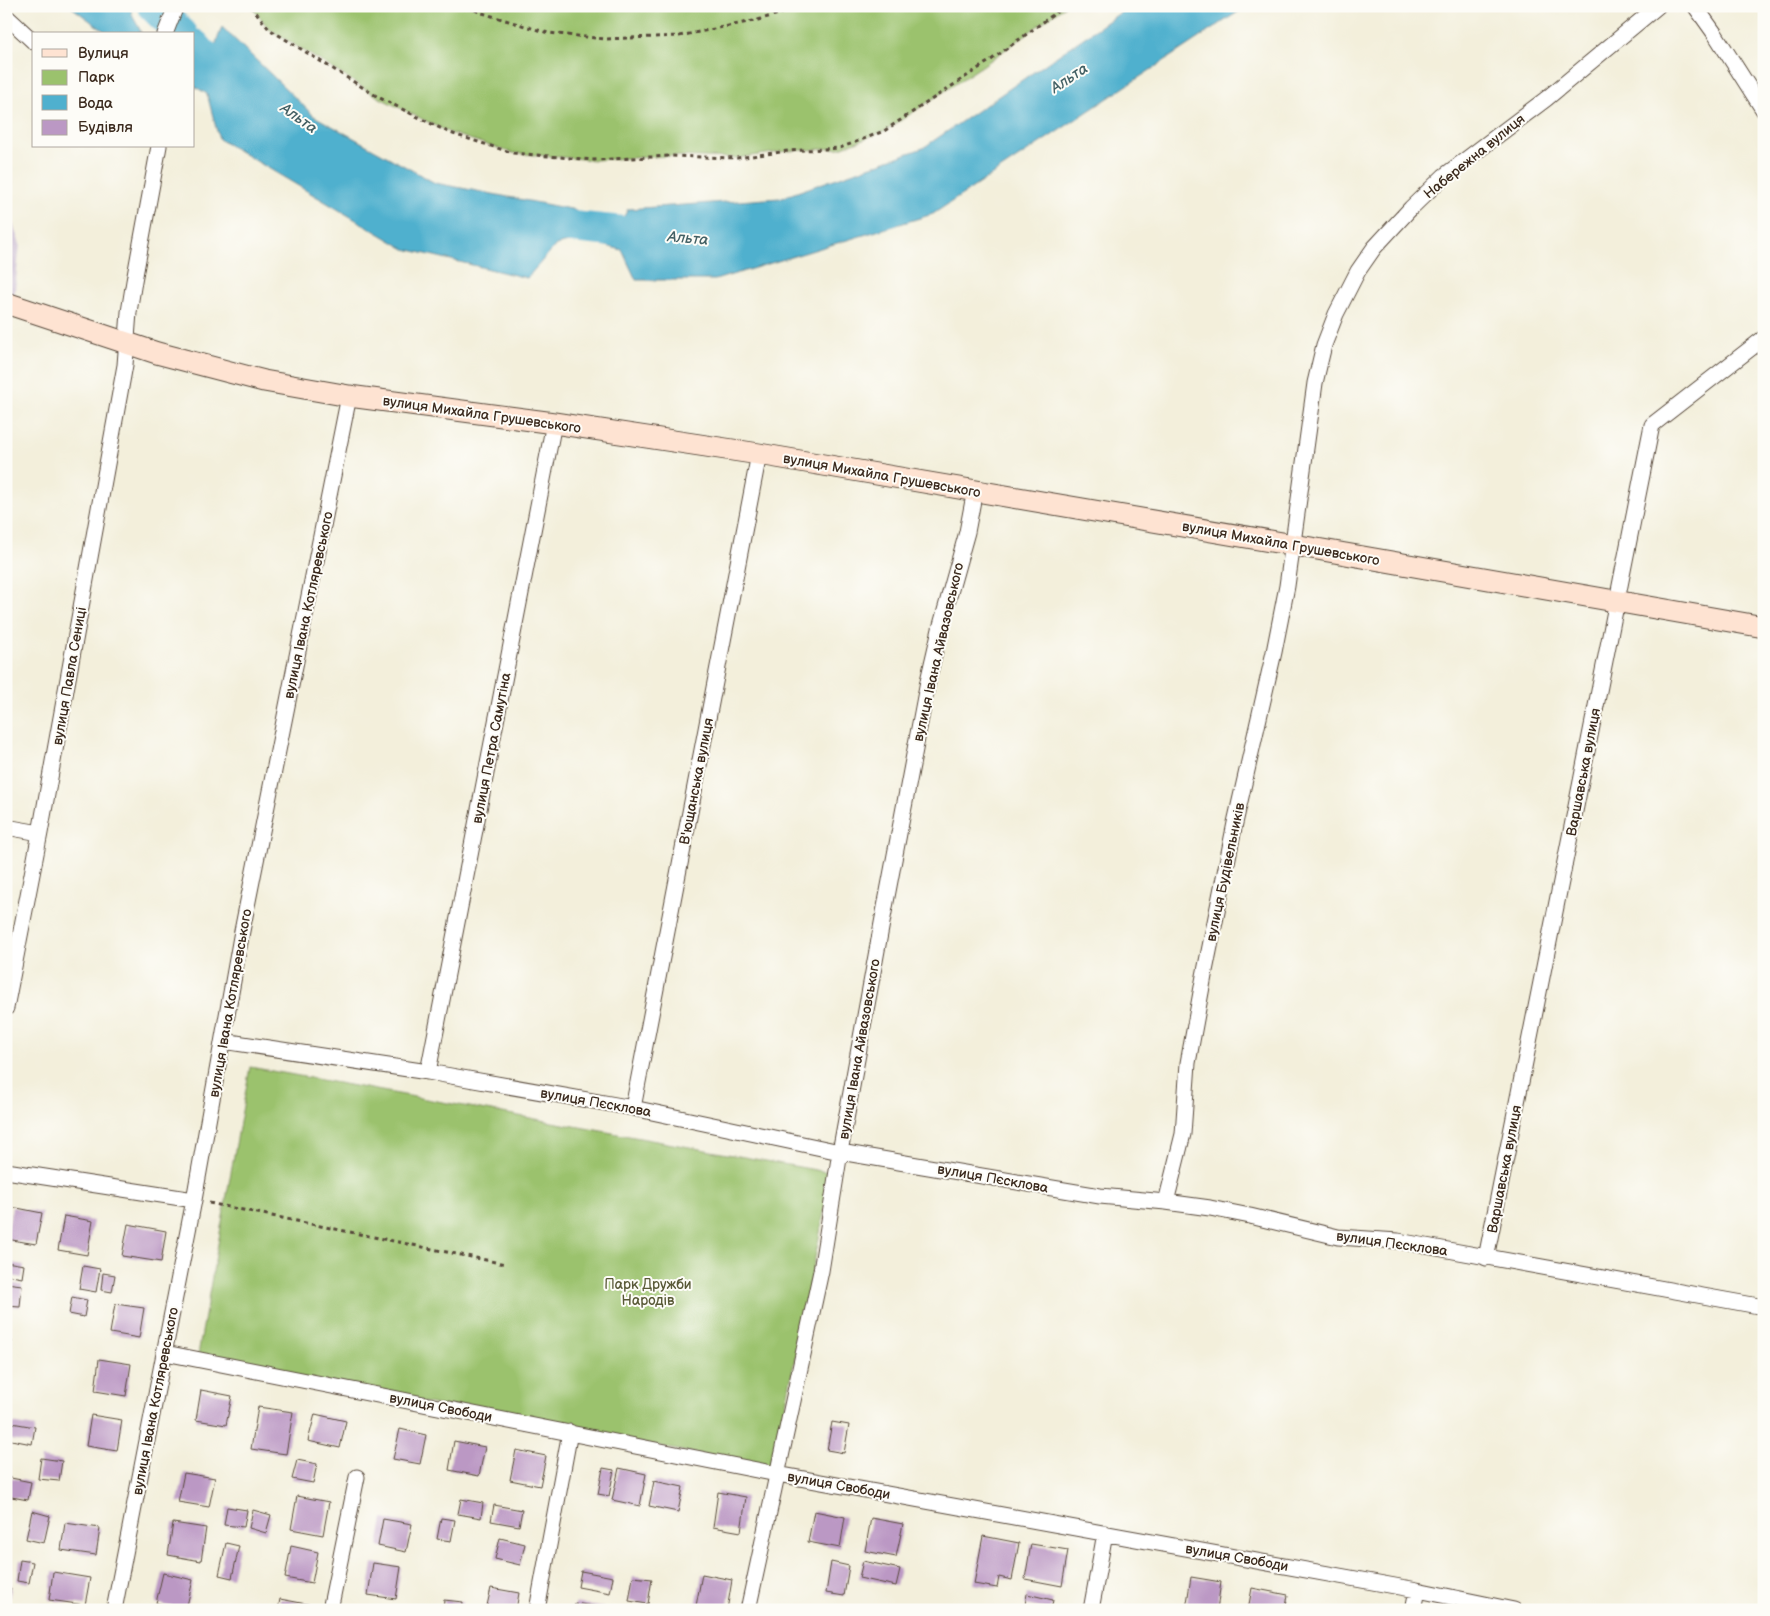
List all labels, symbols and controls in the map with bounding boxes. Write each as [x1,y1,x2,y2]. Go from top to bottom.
legend [32,32,195,148]
text: Вулиця [78,44,129,63]
water label: Альта [1046,59,1092,98]
text: Парк [78,68,115,87]
text: Вода [78,94,113,113]
water label: Альта [276,98,321,138]
street label: Набережна вулиця [1420,110,1528,202]
text: Будівля [78,118,133,137]
water label: Альта [666,227,709,250]
street label: вулиця Михайла Грушевського [382,392,582,437]
street label: вулиця Михайла Грушевського [782,450,982,501]
street label: вулиця Івана Котляревського [280,510,337,700]
street label: вулиця Михайла Грушевського [1181,518,1381,569]
street label: вулиця Івана Айвазовського [910,561,967,743]
street label: вулиця Павла Сениці [49,606,90,747]
street label: вулиця Петра Самутіна [468,670,515,825]
street label: Варшавська вулиця [1563,706,1604,838]
street label: В'ющанська вулиця [676,716,717,846]
street label: вулиця Будівельників [1202,801,1249,943]
street label: вулиця Івана Котляревського [206,908,255,1099]
street label: вулиця Івана Айвазовського [835,957,884,1141]
street label: вулиця Пєсклова [539,1084,653,1121]
street label: Варшавська вулиця [1484,1103,1525,1235]
street label: вулиця Пєсклова [936,1160,1050,1197]
street label: вулиця Пєсклова [1335,1227,1449,1260]
park label: Парк Дружби Народів [604,1276,692,1309]
street label: вулиця Івана Котляревського [129,1306,182,1496]
street label: вулиця Свободи [388,1389,494,1426]
street label: вулиця Свободи [786,1468,892,1503]
street label: вулиця Свободи [1184,1540,1290,1575]

